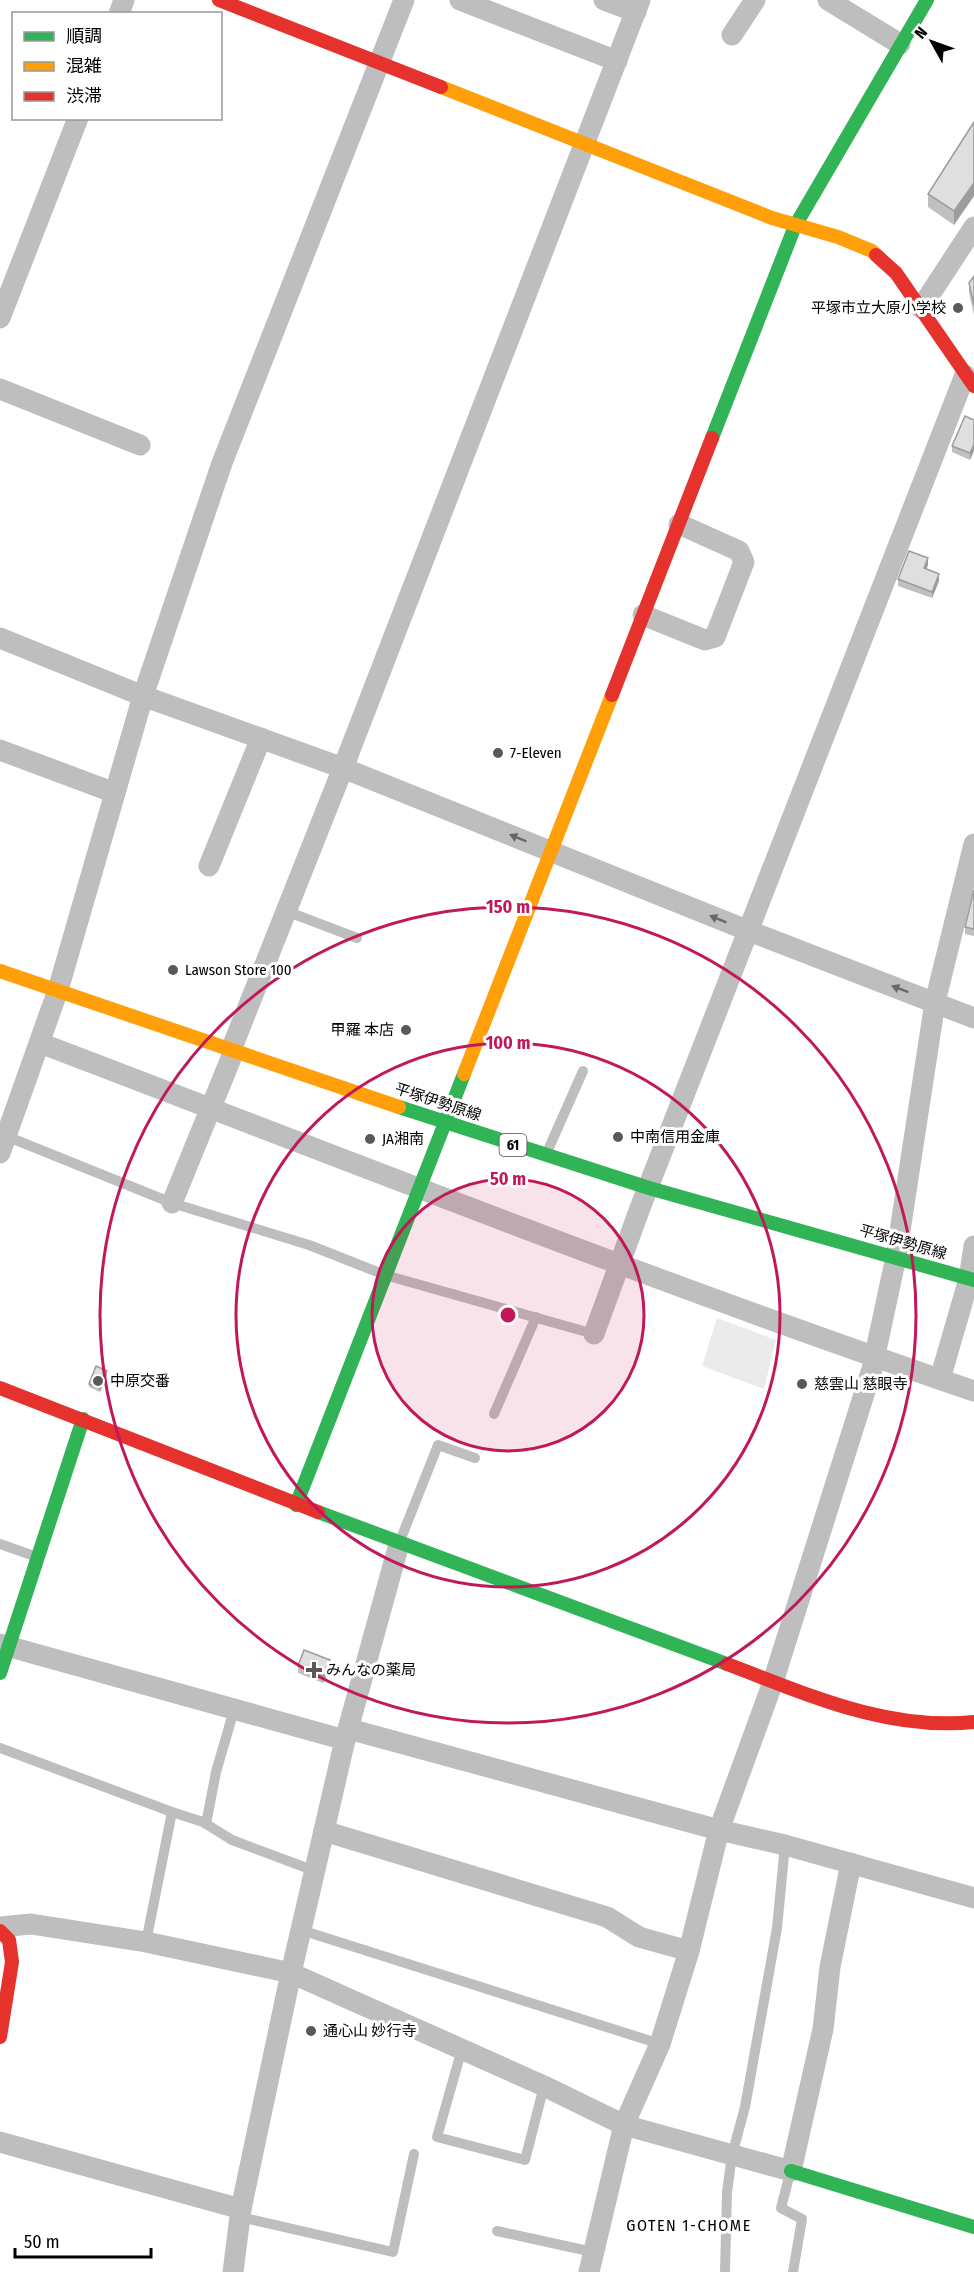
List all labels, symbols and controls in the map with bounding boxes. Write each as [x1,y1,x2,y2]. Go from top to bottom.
legend [12,12,222,120]
north arrow [902,12,962,72]
text: N [911,23,931,42]
text: 順調 [66,25,102,47]
text: 混雑 [66,55,102,77]
text: 渋滞 [66,85,102,107]
place label: 平塚市立大原小学校 [811,299,946,317]
marker: 平塚市立大原小学校 [951,301,965,315]
place label: 7-Eleven [510,744,562,762]
marker: 7-Eleven [491,746,505,760]
one-way arrow [508,833,526,843]
text: 150 m [486,896,530,918]
one-way arrow [709,914,727,923]
place label: Lawson Store 100 [185,961,292,979]
marker: Lawson Store 100 [166,963,180,977]
one-way arrow [891,984,909,993]
place label: 甲羅 本店 [330,1021,394,1039]
marker: 甲羅 本店 [399,1023,413,1037]
text: 100 m [486,1032,530,1054]
street label: 平塚伊勢原線 [392,1080,484,1124]
place label: 中南信用金庫 [630,1128,720,1146]
place label: JA湘南 [382,1130,424,1148]
marker: 中南信用金庫 [611,1130,625,1144]
marker: JA湘南 [363,1132,377,1146]
road number: 61 [500,1134,526,1156]
text: 50 m [490,1168,526,1190]
street label: 平塚伊勢原線 [857,1221,949,1263]
centre of rings [498,1305,518,1325]
place label: 中原交番 [110,1372,170,1390]
marker: 中原交番 [91,1374,105,1388]
place label: 慈雲山 慈眼寺 [814,1375,908,1393]
marker: 慈雲山 慈眼寺 [795,1377,809,1391]
place label: みんなの薬局 [326,1661,416,1679]
marker: みんなの薬局 [307,1663,321,1677]
place label: 通心山 妙行寺 [323,2022,417,2040]
marker: 通心山 妙行寺 [304,2024,318,2038]
district label: GOTEN 1-CHOME [626,2216,752,2235]
scale bar [15,2221,152,2259]
text: 50 m [24,2231,60,2253]

